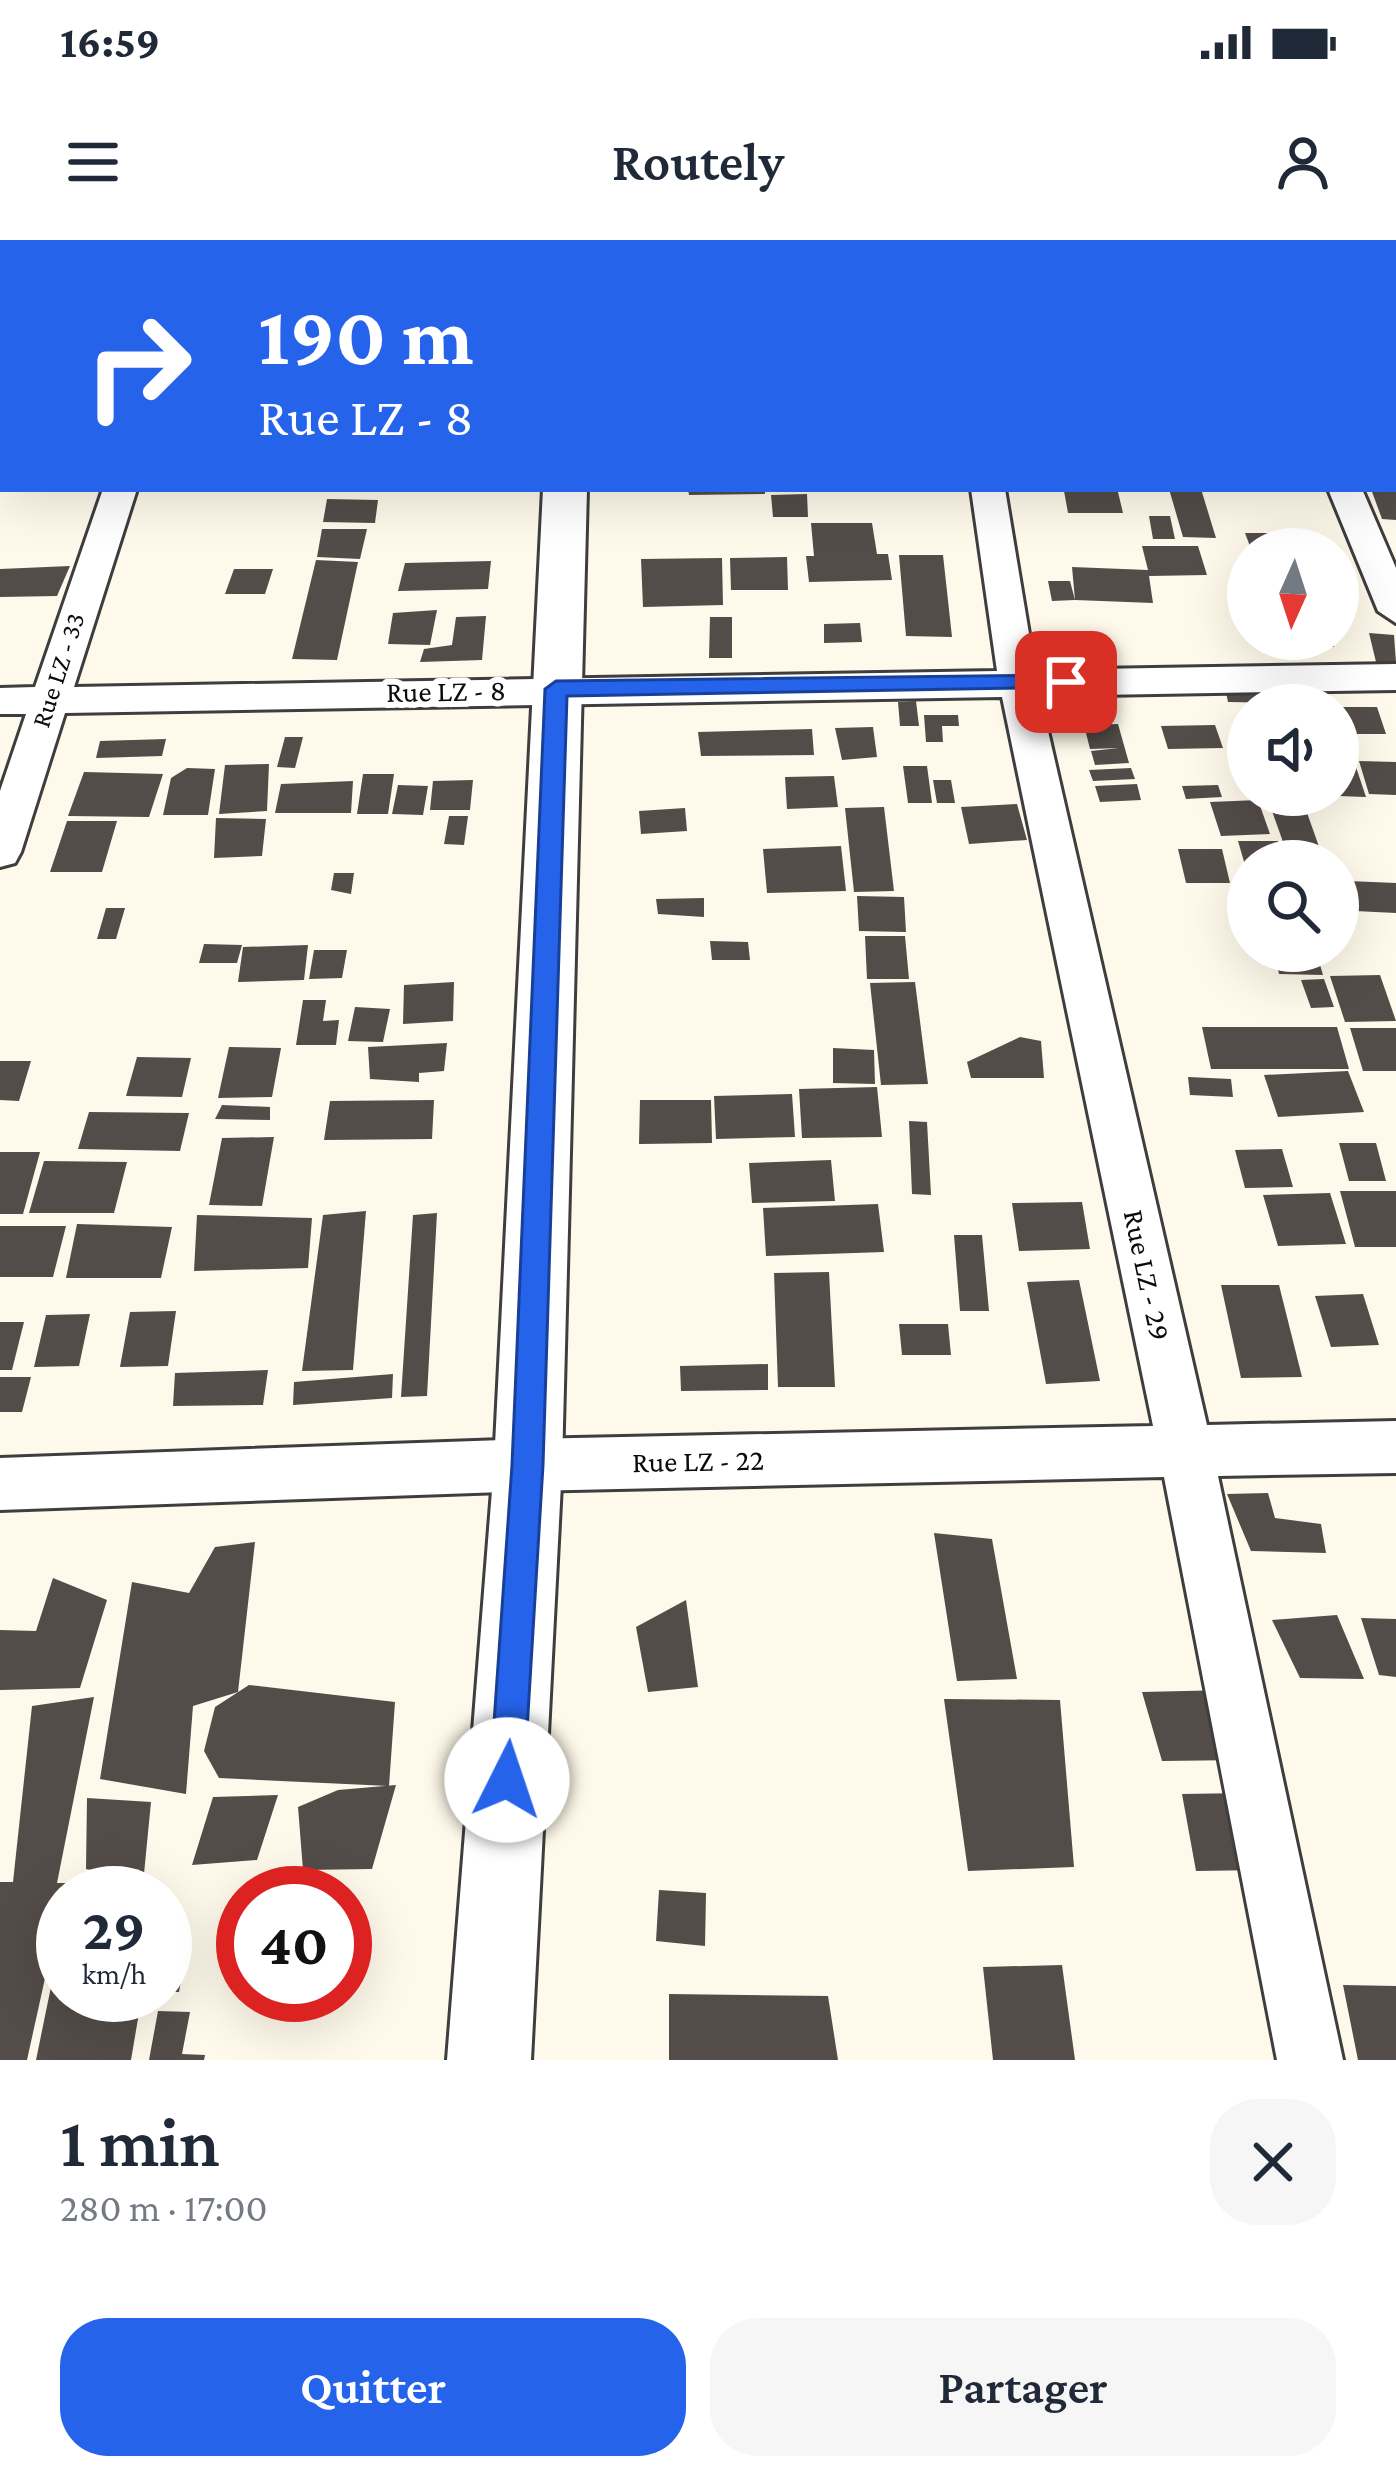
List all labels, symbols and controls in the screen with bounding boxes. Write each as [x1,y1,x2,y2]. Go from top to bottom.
text: 16:59 [60,17,160,67]
icon: menu [60,129,126,195]
icon: person [1270,129,1336,195]
text: Routely [612,132,784,192]
icon: right [60,288,216,444]
text: 190 m [258,289,474,382]
text: Rue LZ - 8 [258,387,474,447]
north arrow [1227,528,1359,660]
map controls [1227,528,1359,972]
street label: Rue LZ - 33 [25,609,91,731]
pin [1015,631,1117,733]
icon: arrive [1033,649,1099,715]
street label: Rue LZ - 8 [386,673,506,708]
button: sound [1227,684,1359,816]
button: search [1227,840,1359,972]
street label: Rue LZ - 29 [1118,1206,1177,1343]
street label: Rue LZ - 22 [632,1443,764,1478]
position arrow [444,1717,570,1843]
speed limit sign: 40 [216,1866,372,2022]
text: 29 [82,1895,146,1962]
text: km/h [82,1957,146,1990]
button: close [1210,2099,1336,2225]
text: 1 min [60,2101,220,2181]
text: 280 m · 17:00 [60,2186,268,2229]
button: Quitter [60,2318,686,2456]
button: Partager [710,2318,1336,2456]

